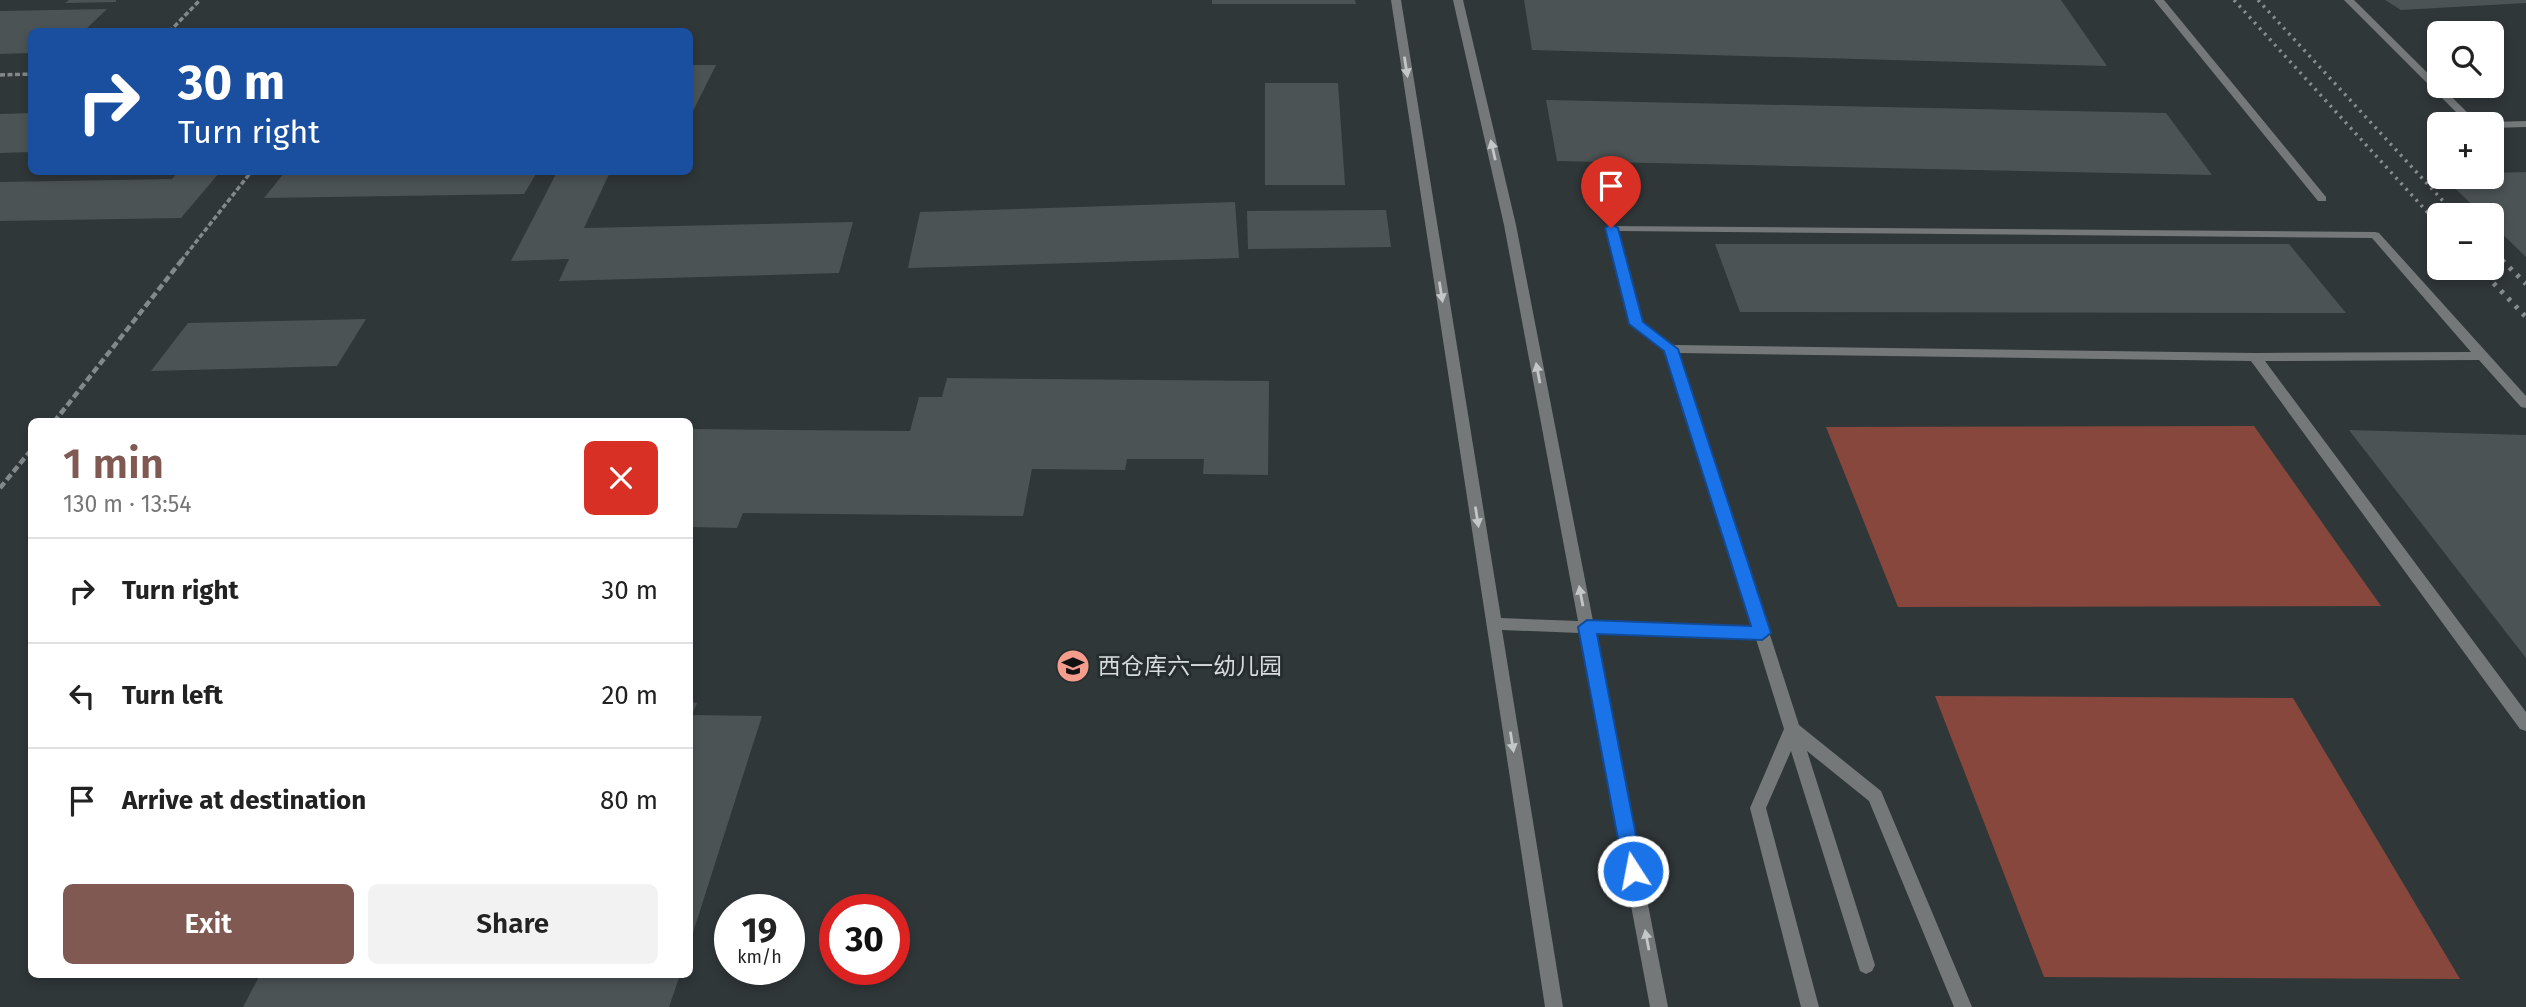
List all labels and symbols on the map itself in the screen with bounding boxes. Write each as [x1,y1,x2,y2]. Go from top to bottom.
one-way arrow [1401,57,1412,79]
one-way arrow [1487,139,1498,161]
pin [1581,156,1641,228]
one-way arrow [1436,281,1447,303]
one-way arrow [1532,362,1543,384]
one-way arrow [1472,506,1483,528]
one-way arrow [1575,585,1586,607]
school or university icon: 西仓库六一幼儿园 [1054,647,1092,685]
place label: 西仓库六一幼儿园 [1098,652,1282,680]
one-way arrow [1507,731,1518,753]
position arrow [1596,834,1670,908]
speed limit sign: 30 [819,894,910,985]
one-way arrow [1641,929,1652,951]

